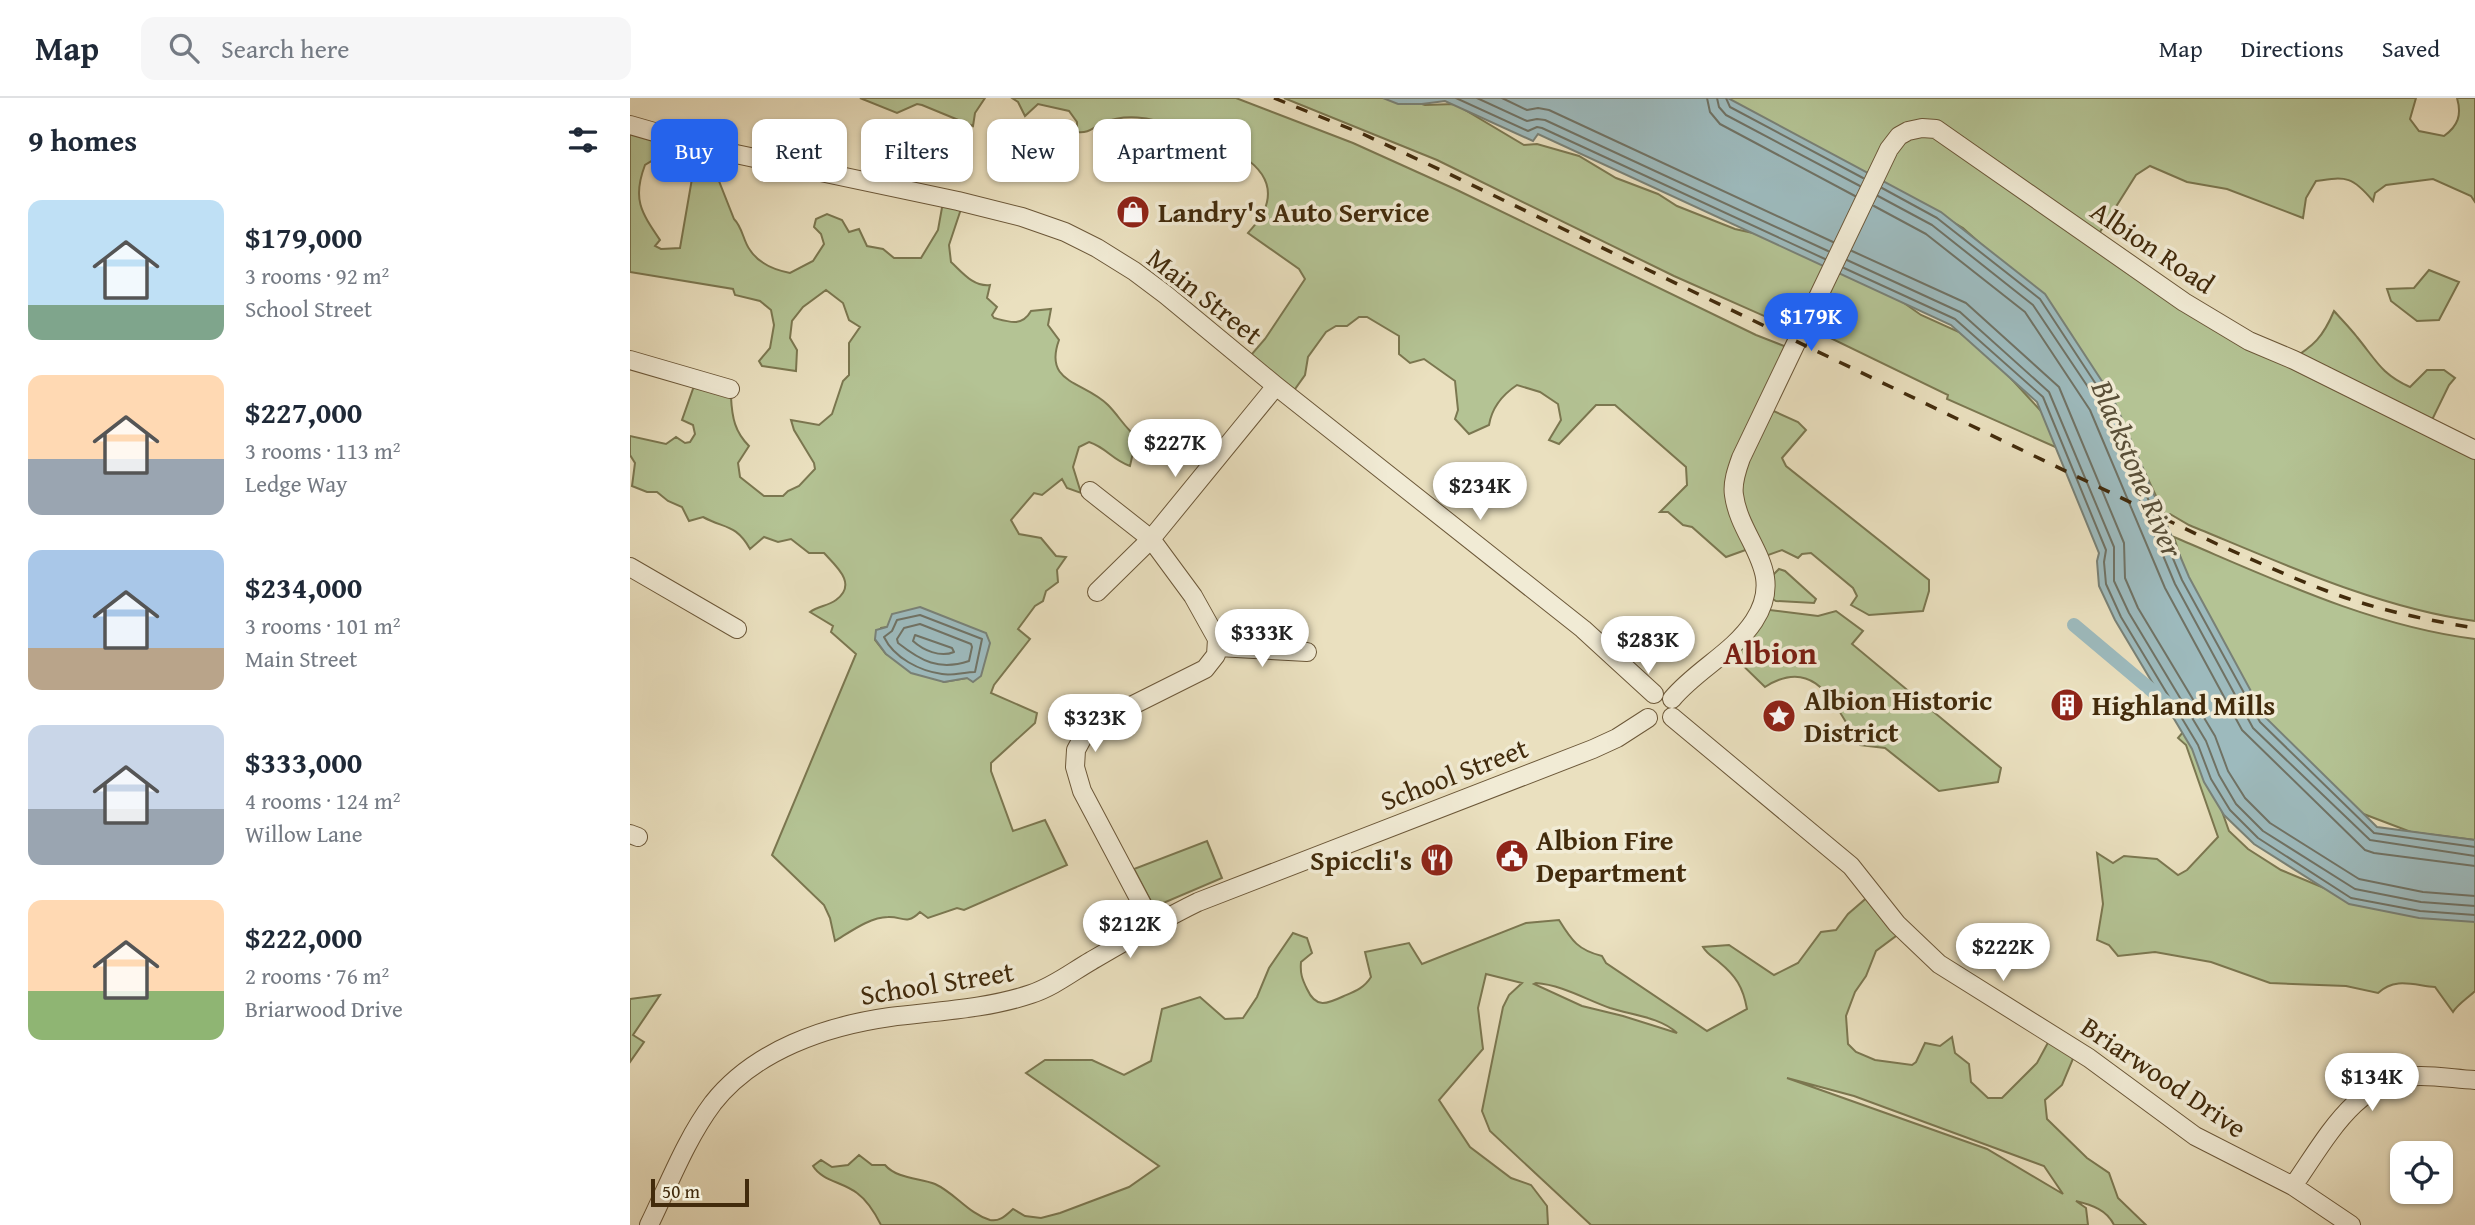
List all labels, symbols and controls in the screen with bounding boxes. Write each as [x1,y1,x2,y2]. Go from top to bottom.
search box [141,17,631,80]
text: Map [35,24,99,72]
icon: search [165,29,203,67]
text: Search here [221,29,349,68]
text: Map [2159,31,2203,66]
text: Directions [2241,31,2344,66]
text: Saved [2382,31,2440,66]
text: 9 homes [28,118,137,162]
chip: Buy [651,119,738,182]
chip: Rent [752,119,847,182]
chip: Filters [861,119,973,182]
chip: New [987,119,1079,182]
chip: Apartment [1093,119,1251,182]
icon: filters [564,121,602,159]
street label: Albion Road [2083,190,2224,303]
place label: Landry's Auto Service [1158,191,1429,232]
shop icon: Landry's Auto Service [1114,193,1152,231]
text: $179,000 [245,215,362,259]
icon: home [84,228,168,312]
street label: Main Street [1139,237,1272,354]
text: 3 rooms · 92 m² [245,259,389,292]
text: School Street [245,292,372,325]
pin: $179K [1762,294,1860,353]
text: $179K [1780,299,1842,332]
water label: Blackstone River [2080,372,2195,565]
text: $227,000 [245,390,362,434]
icon: home [84,403,168,487]
pin: $227K [1126,420,1224,479]
text: $227K [1144,425,1206,458]
text: 3 rooms · 113 m² [245,434,400,467]
pin: $234K [1431,462,1529,522]
text: Ledge Way [245,467,348,500]
text: $234K [1449,468,1511,501]
text: $234,000 [245,565,362,609]
icon: home [84,578,168,662]
text: 3 rooms · 101 m² [245,609,400,642]
pin: $333K [1213,610,1311,669]
text: $333K [1231,615,1293,648]
pin: $283K [1599,616,1697,676]
text: $283K [1617,622,1679,655]
district label: Albion [1723,629,1817,676]
text: Main Street [245,642,357,675]
place label: Albion Historic District [1804,679,1992,752]
place label: Highland Mills [2092,684,2275,725]
building icon: Highland Mills [2048,686,2086,724]
pin: $323K [1046,694,1144,754]
place icon: Albion Historic District [1760,697,1798,735]
text: $323K [1064,700,1126,733]
street label: School Street [1374,727,1534,820]
text: $333,000 [245,740,362,784]
icon: home [84,753,168,837]
text: 4 rooms · 124 m² [245,784,400,817]
text: Willow Lane [245,817,363,850]
place label: Albion Fire Department [1536,819,1687,892]
public building icon: Albion Fire Department [1493,837,1531,875]
place label: Spiccli's [1310,839,1412,880]
restaurant icon: Spiccli's [1418,841,1456,879]
pin: $212K [1081,900,1179,960]
text: $212K [1099,906,1161,939]
text: $222,000 [245,915,362,959]
pin: $222K [1954,924,2052,983]
icon: home [84,928,168,1012]
text: $222K [1972,929,2034,962]
street label: School Street [857,950,1017,1015]
text: 2 rooms · 76 m² [245,959,389,992]
text: Briarwood Drive [245,992,403,1025]
street label: Briarwood Drive [2073,1006,2255,1147]
pin: $134K [2323,1054,2421,1113]
text: $134K [2341,1059,2403,1092]
map controls [2390,1141,2453,1204]
button: locate [2390,1141,2453,1204]
scale bar [651,1176,749,1208]
text: 50 m [662,1177,700,1205]

